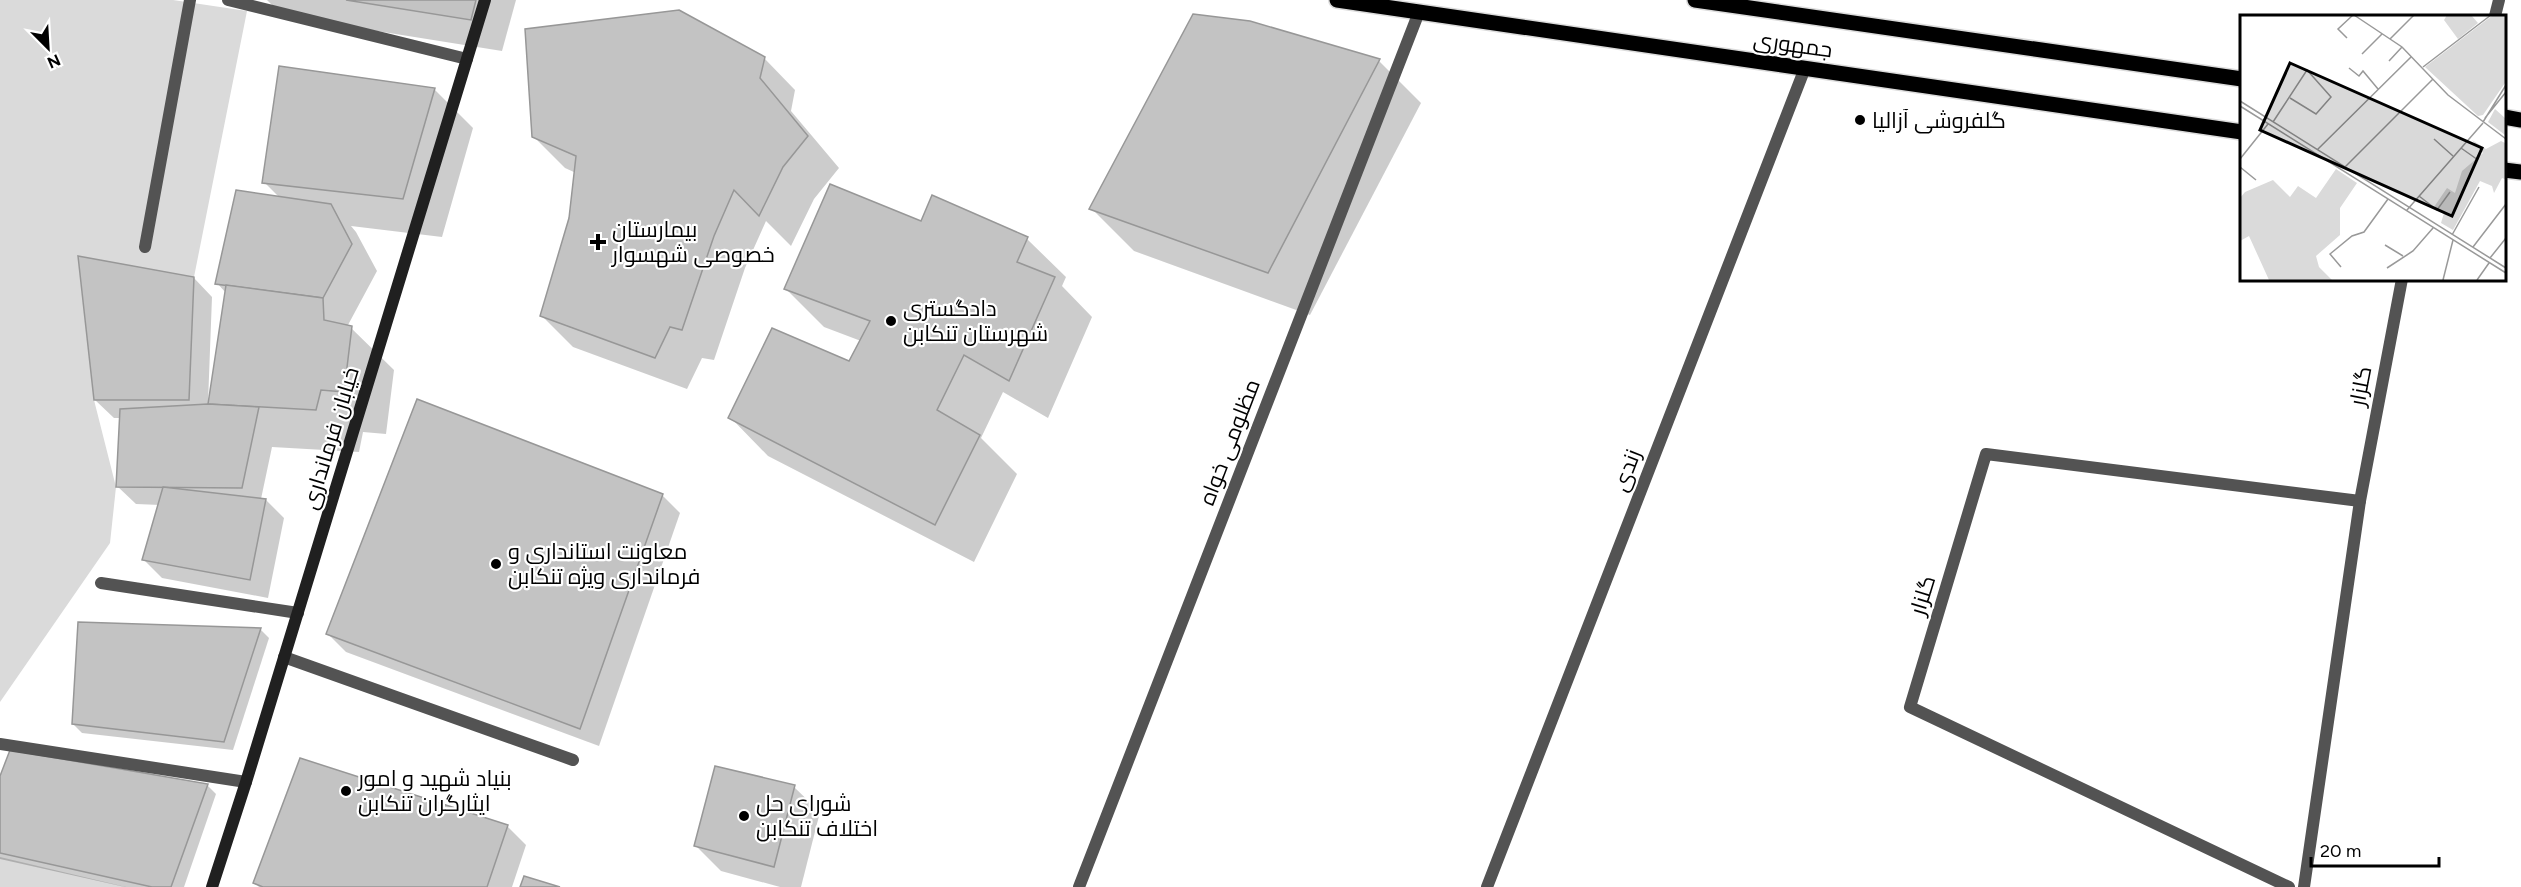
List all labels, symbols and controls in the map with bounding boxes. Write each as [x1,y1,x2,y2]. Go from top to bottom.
inset map [2240,15,2506,280]
north arrow [18,18,78,78]
street label: جمهوری [1752,26,1834,63]
text: N [44,50,63,72]
place label: گلفروشی آزالیا [1872,107,2006,134]
marker: گلفروشی آزالیا [1853,113,1867,127]
place label: بیمارستان خصوصی شهسوار [610,216,775,268]
marker: بیمارستان خصوصی شهسوار [589,233,607,251]
place label: دادگستری شهرستان تنکابن [903,295,1048,347]
marker: دادگستری شهرستان تنکابن [884,314,898,328]
street label: خیابان فرمانداری [296,364,365,513]
street label: گلزار [2343,364,2378,410]
street label: مظلومی خواه [1193,375,1266,509]
street label: زندی [1606,445,1647,495]
place label: معاونت استانداری و فرمانداری ویژه تنکابن [508,538,700,590]
marker: معاونت استانداری و فرمانداری ویژه تنکابن [489,557,503,571]
street label: گلزار [1903,572,1941,620]
place label: بنیاد شهید و امور ایثارگران تنکابن [356,765,512,817]
marker: بنیاد شهید و امور ایثارگران تنکابن [339,784,353,798]
place label: شورای حل اختلاف تنکابن [756,790,878,842]
marker: شورای حل اختلاف تنکابن [737,809,751,823]
scale bar [2311,830,2438,868]
text: 20 m [2320,840,2361,862]

